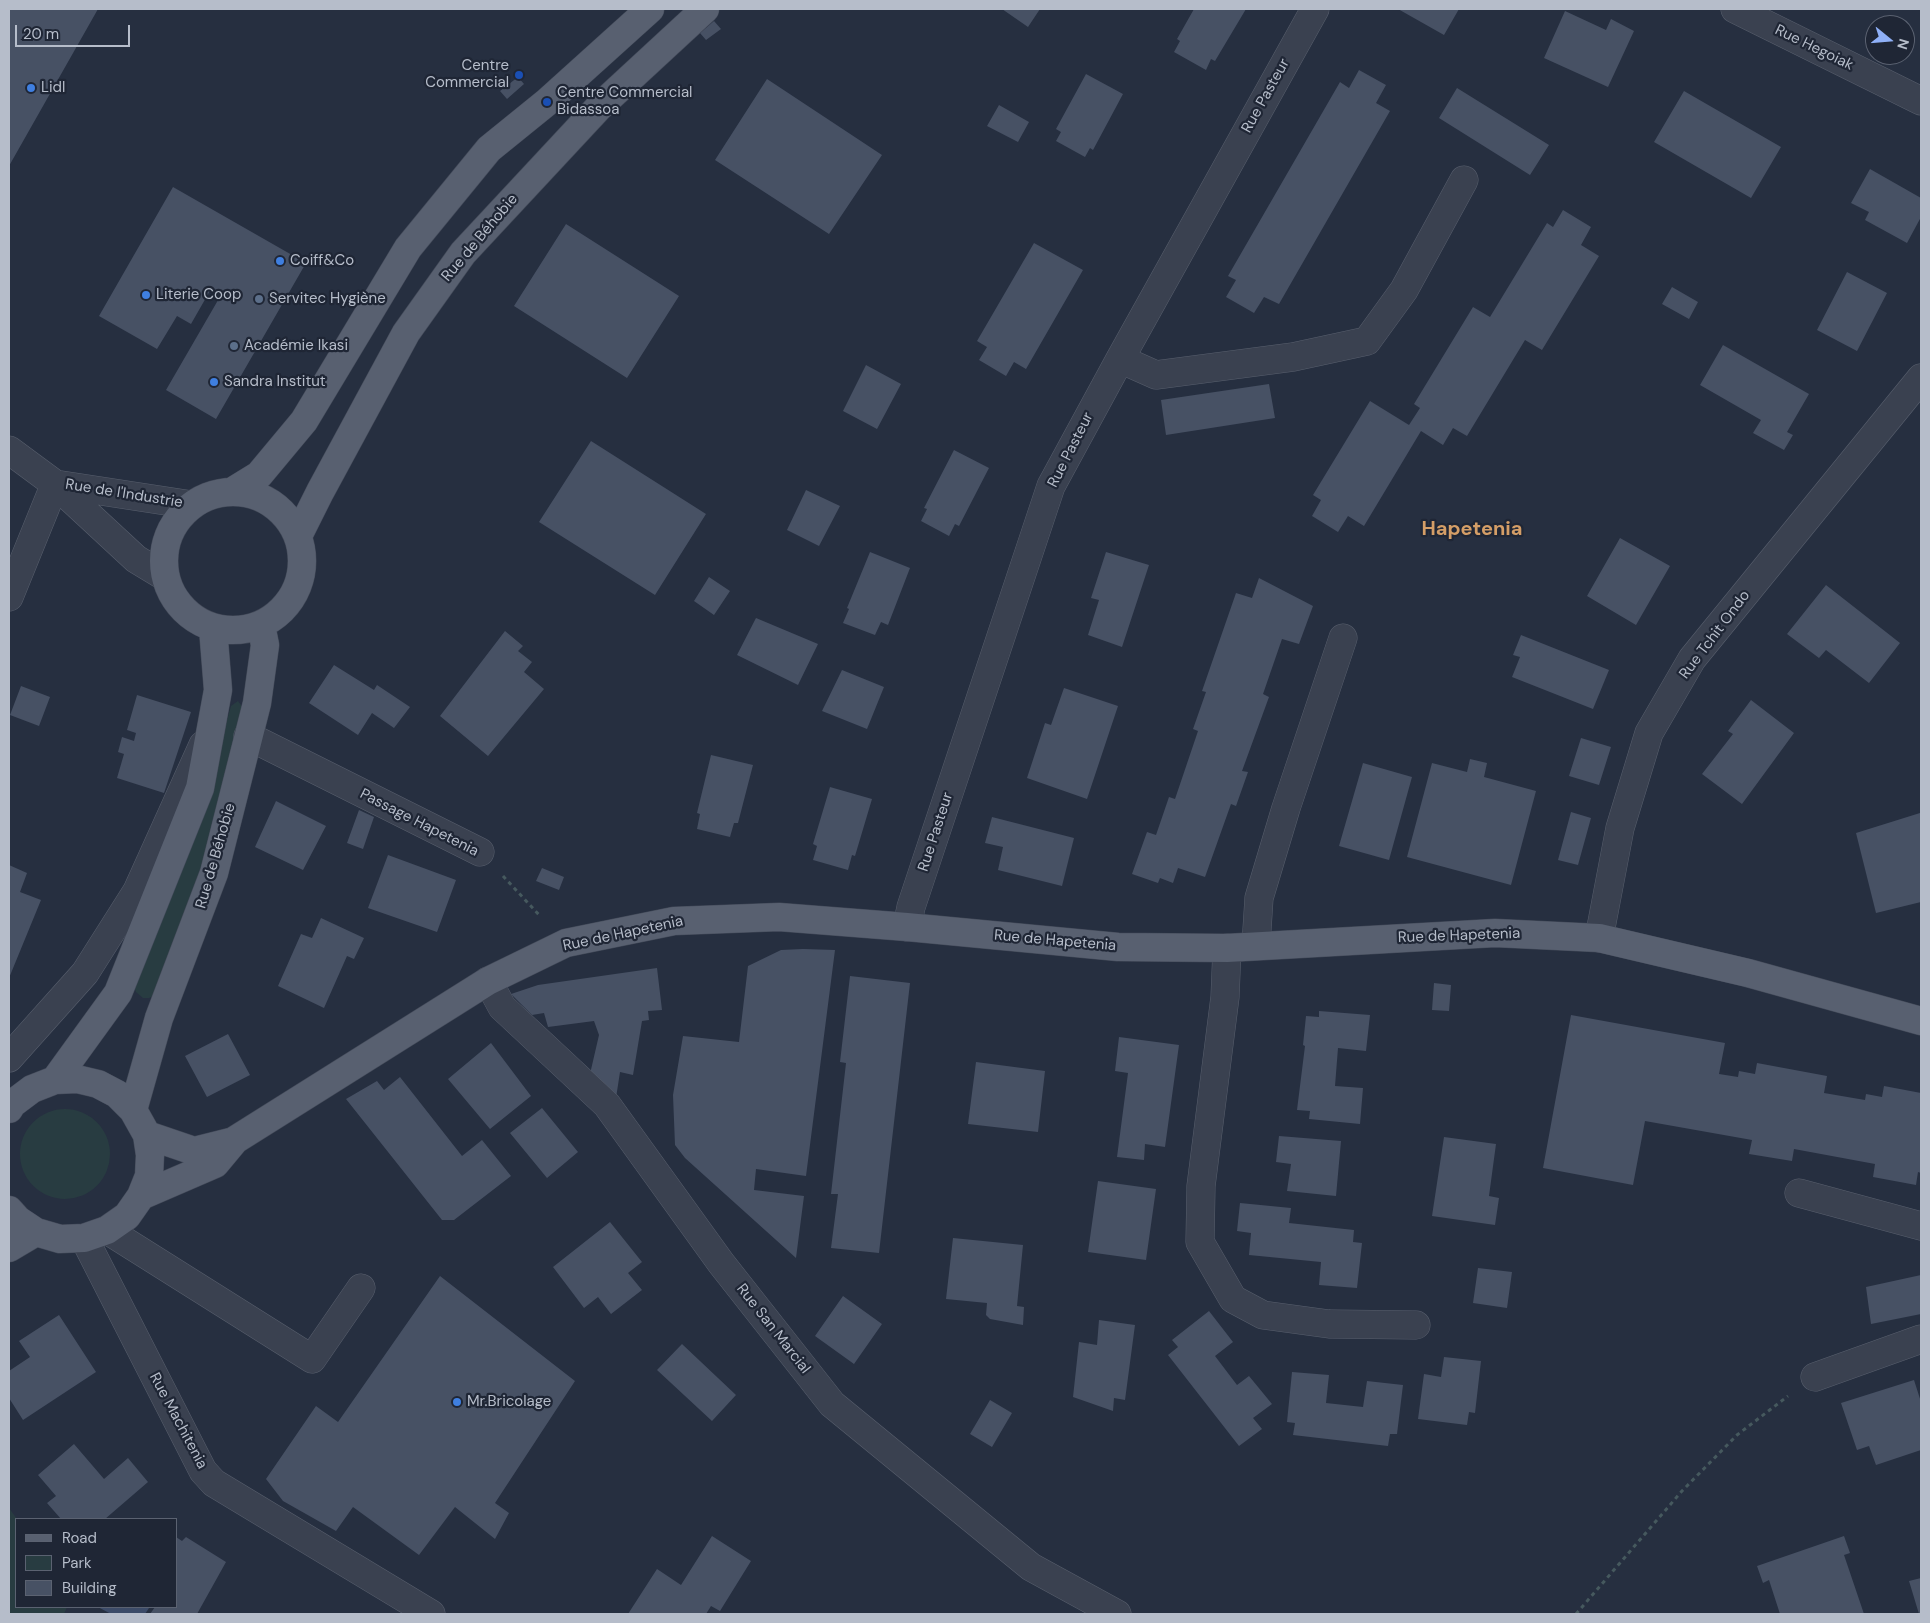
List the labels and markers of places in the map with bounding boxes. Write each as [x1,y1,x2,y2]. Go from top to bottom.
place label: Centre Commercial [425,57,509,92]
marker: Centre Commercial [513,69,525,81]
place label: Lidl [41,79,65,97]
marker: Lidl [25,82,37,94]
place label: Centre Commercial Bidassoa [557,84,692,119]
marker: Centre Commercial Bidassoa [541,96,553,108]
place label: Coiff&Co [290,252,354,270]
marker: Coiff&Co [274,255,286,267]
place label: Literie Coop [156,286,241,304]
marker: Literie Coop [140,289,152,301]
place label: Servitec Hygiène [269,290,386,308]
marker: Servitec Hygiène [253,293,265,305]
place label: Académie Ikasi [244,337,348,355]
marker: Académie Ikasi [228,340,240,352]
place label: Sandra Institut [224,373,326,391]
marker: Sandra Institut [208,376,220,388]
place label: Mr.Bricolage [467,1393,551,1411]
marker: Mr.Bricolage [451,1396,463,1408]

